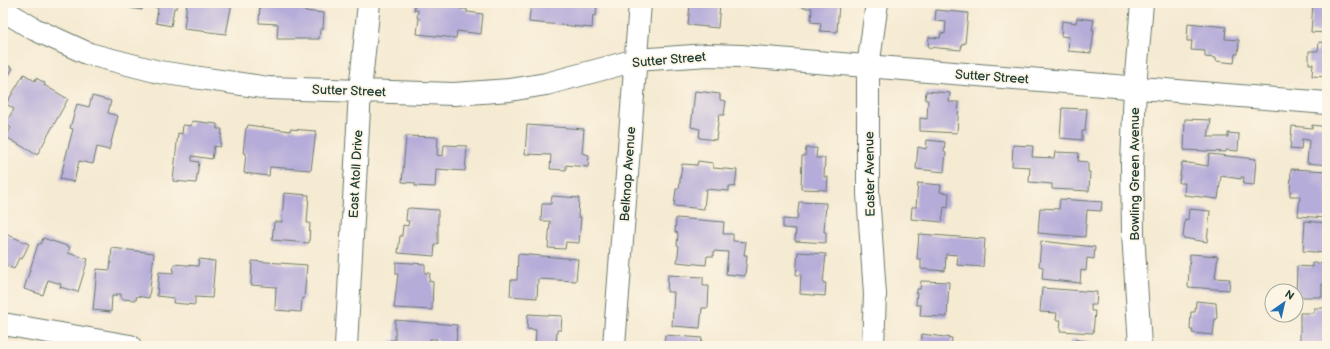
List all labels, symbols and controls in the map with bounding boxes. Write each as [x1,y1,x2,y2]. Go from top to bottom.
street label: Sutter Street [631,49,707,71]
street label: Sutter Street [954,66,1029,88]
street label: Sutter Street [312,82,386,100]
street label: Bowling Green Avenue [1127,107,1143,241]
street label: Belknap Avenue [617,126,639,222]
street label: East Atoll Drive [346,129,366,219]
street label: Easter Avenue [861,131,879,217]
north arrow [1264,283,1304,323]
text: N [1282,287,1296,303]

